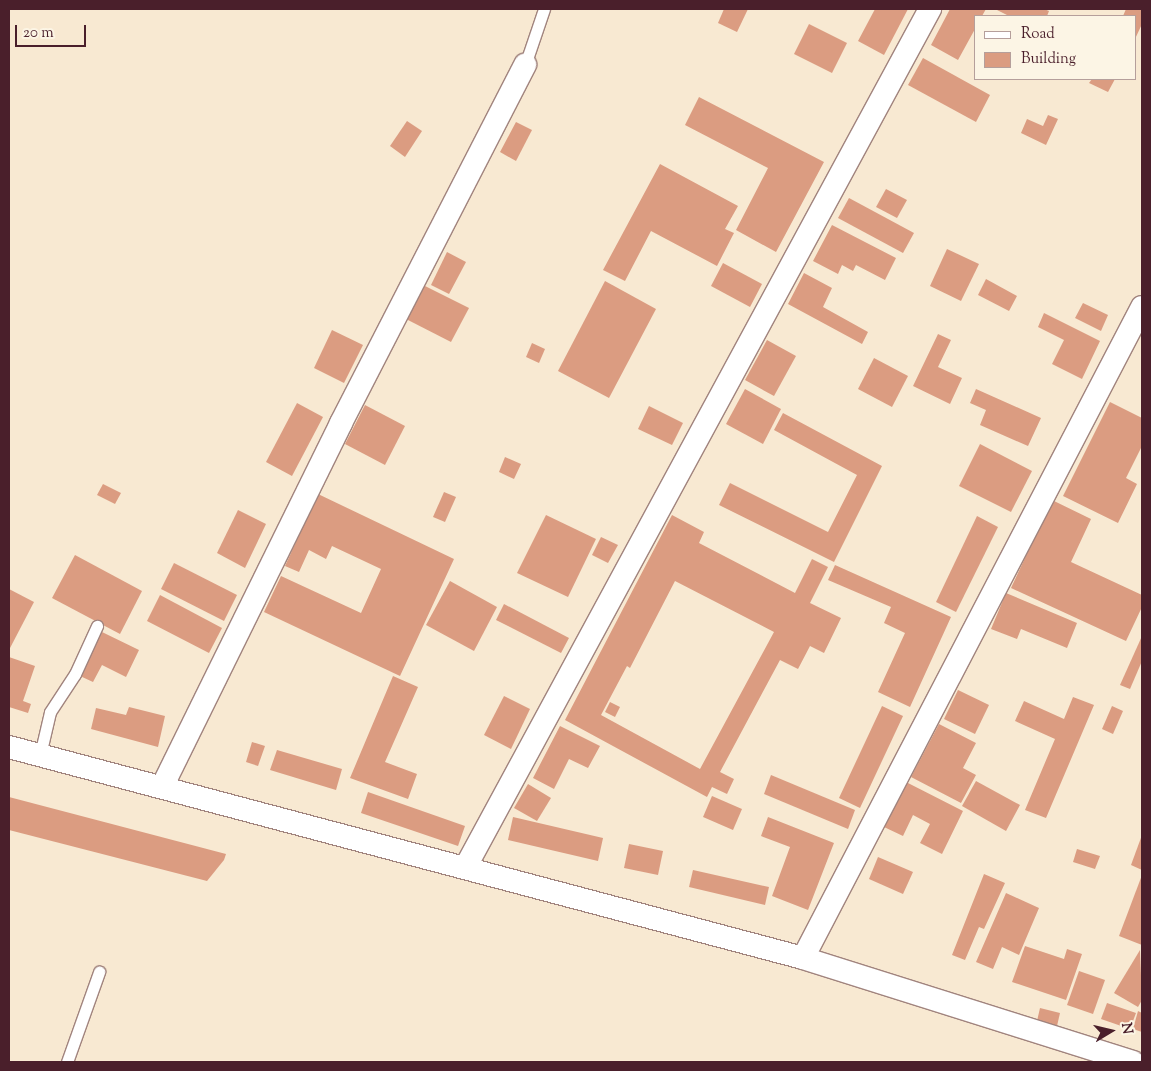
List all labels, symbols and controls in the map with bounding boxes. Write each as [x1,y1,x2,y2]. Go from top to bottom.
scale bar [18,15,89,47]
legend [974,15,1136,80]
text: 20 m [23,23,54,44]
text: Road [1021,24,1055,45]
text: Building [1021,49,1076,70]
north arrow [1086,1006,1136,1056]
text: N [1115,1022,1137,1036]

